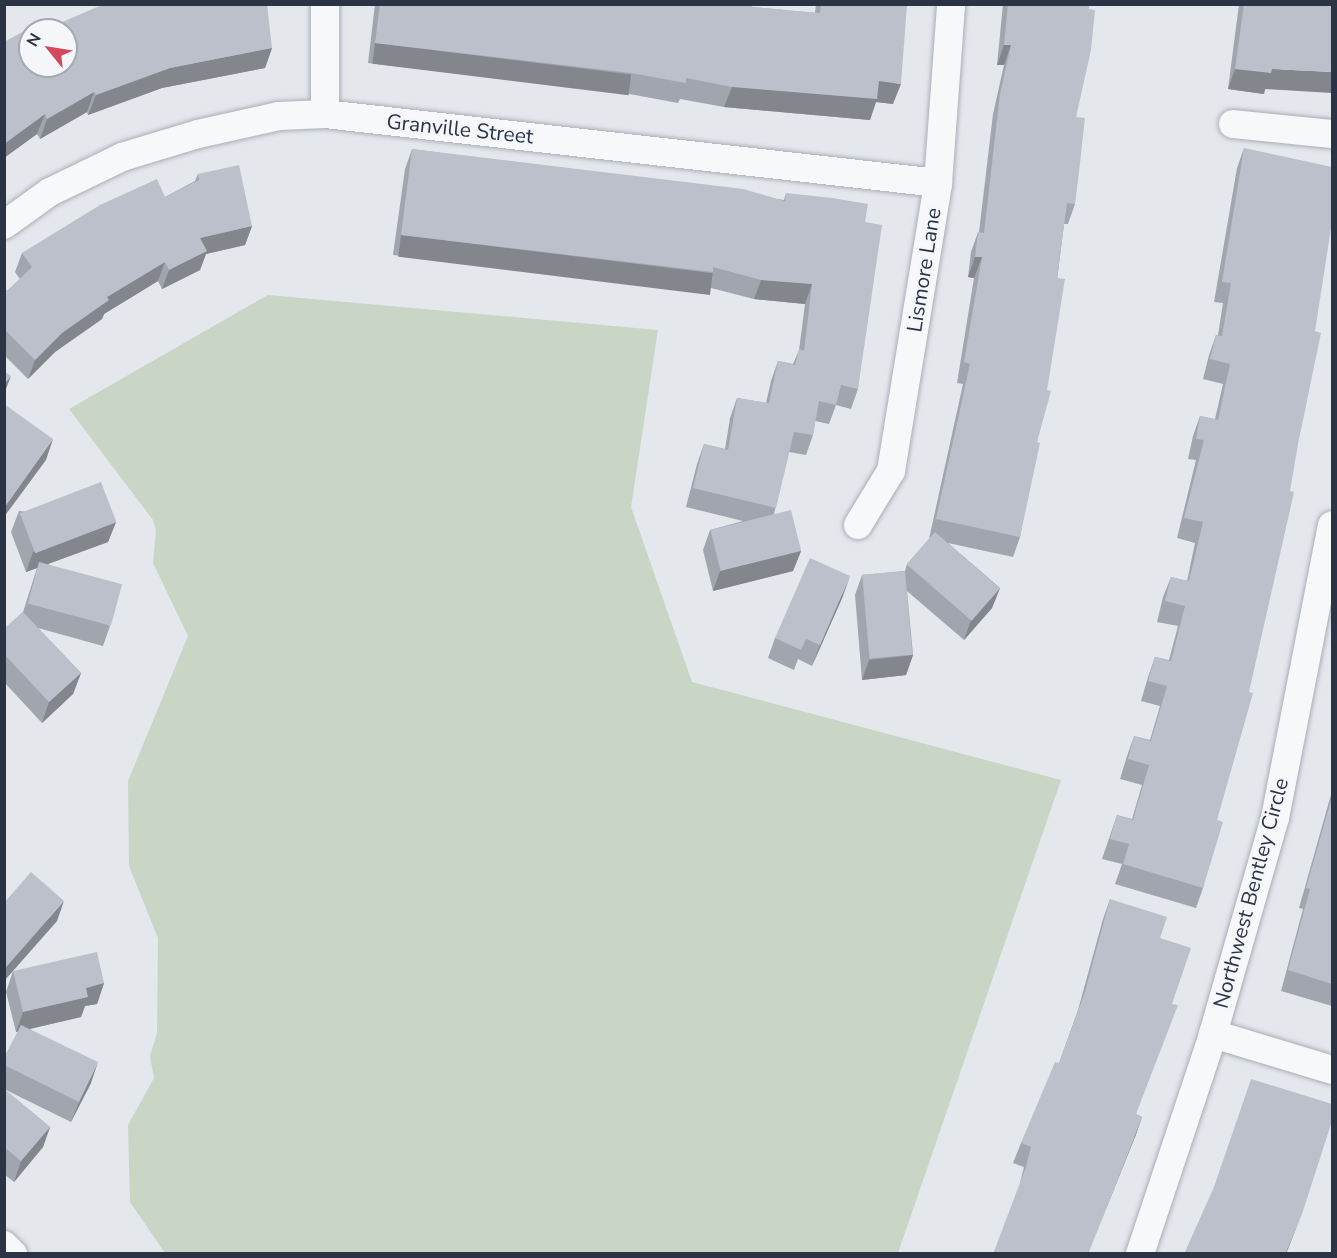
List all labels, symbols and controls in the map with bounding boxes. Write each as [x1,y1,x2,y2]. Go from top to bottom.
north arrow [18,18,78,78]
text: N [22,29,47,51]
street label: Granville Street [385,109,535,149]
street label: Lismore Lane [902,206,946,334]
street label: Northwest Bentley Circle [1208,775,1294,1011]

